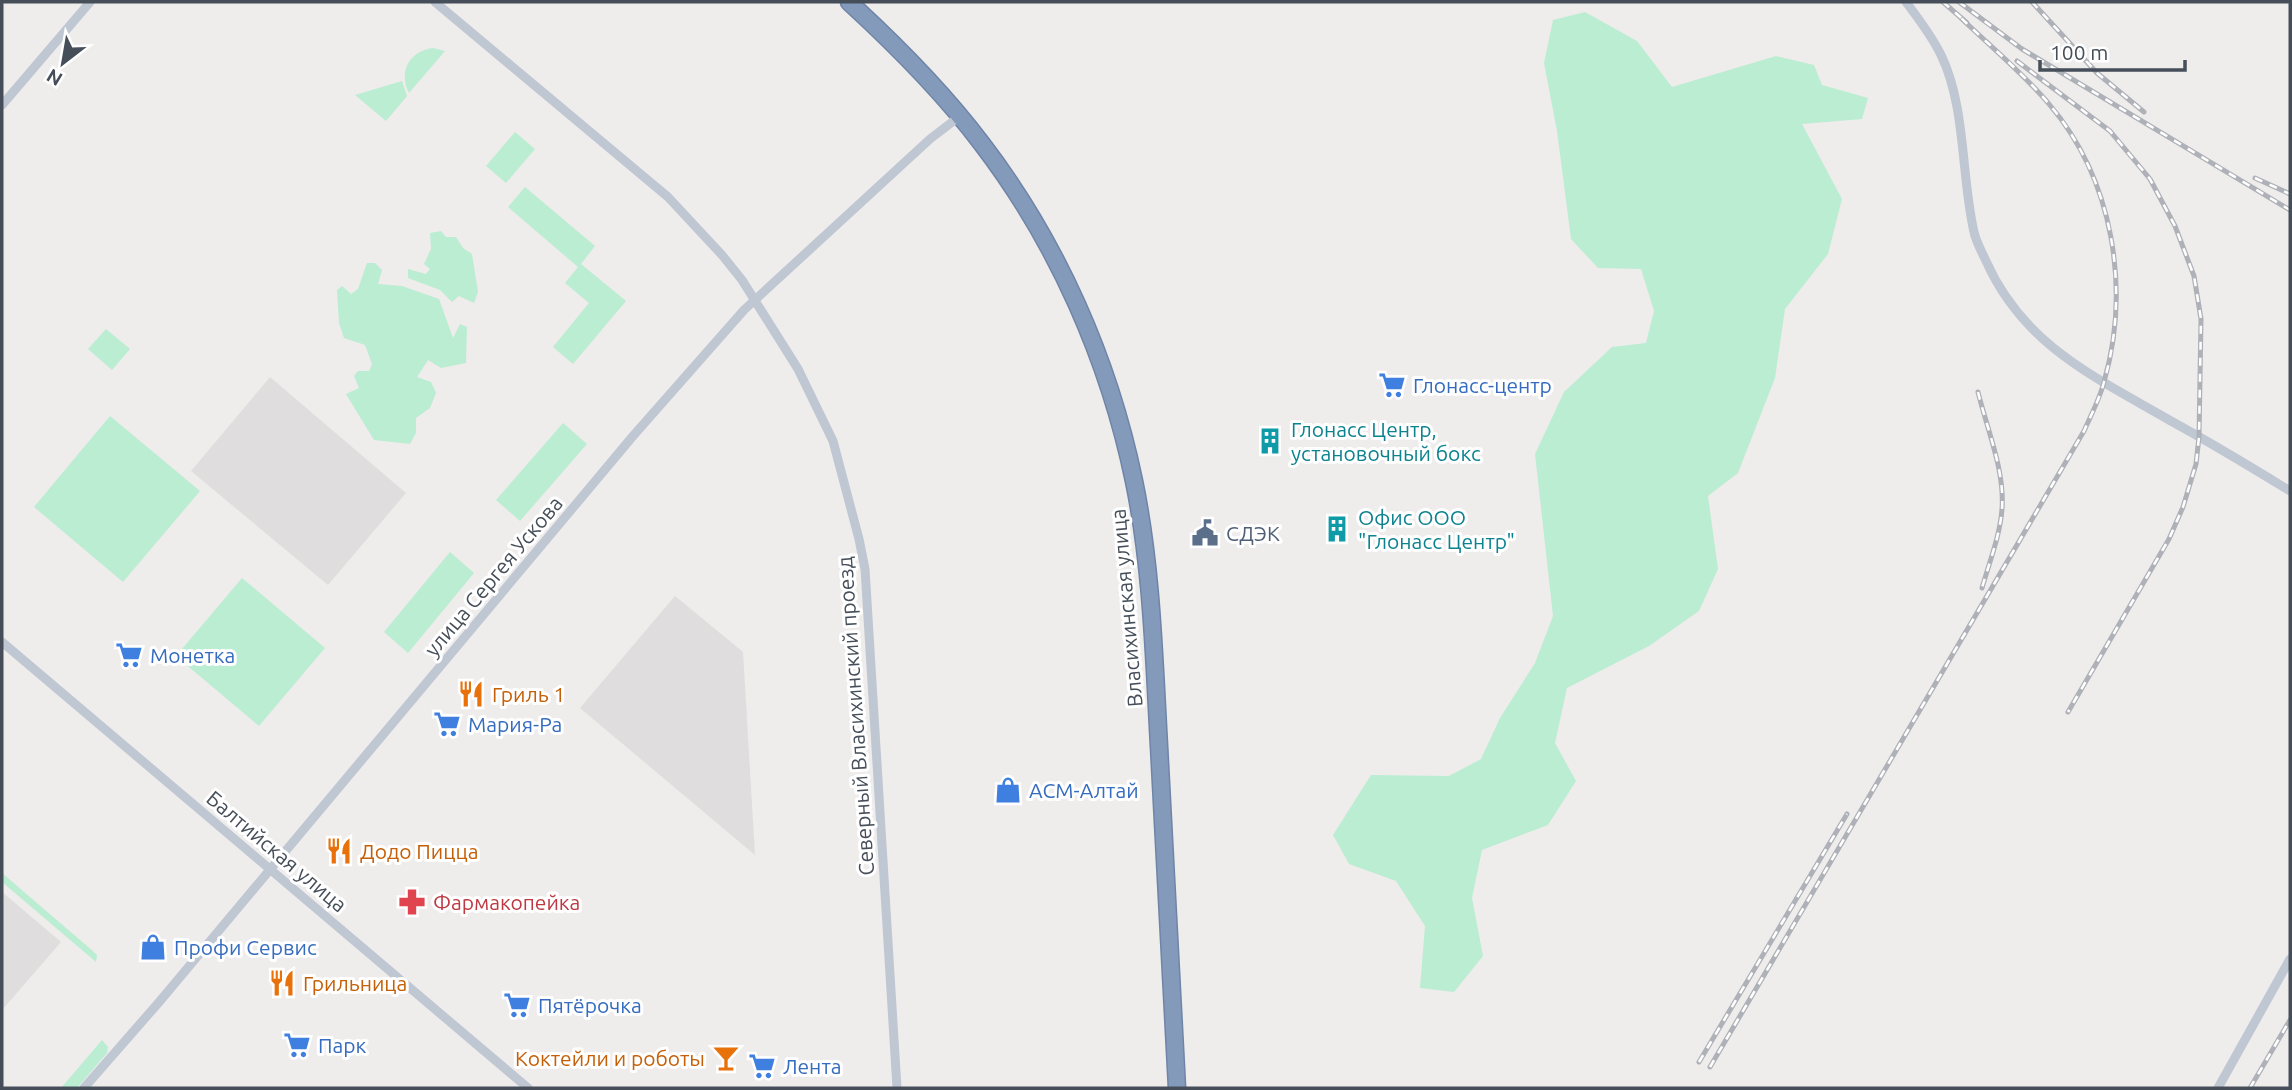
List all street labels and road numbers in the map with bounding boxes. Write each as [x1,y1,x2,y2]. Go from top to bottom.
street label: улица Сергея Ускова [419,491,567,661]
street label: Власихинская улица [1105,508,1147,708]
street label: Северный Власихинский проезд [832,556,878,876]
street label: Балтийская улица [202,786,352,916]

